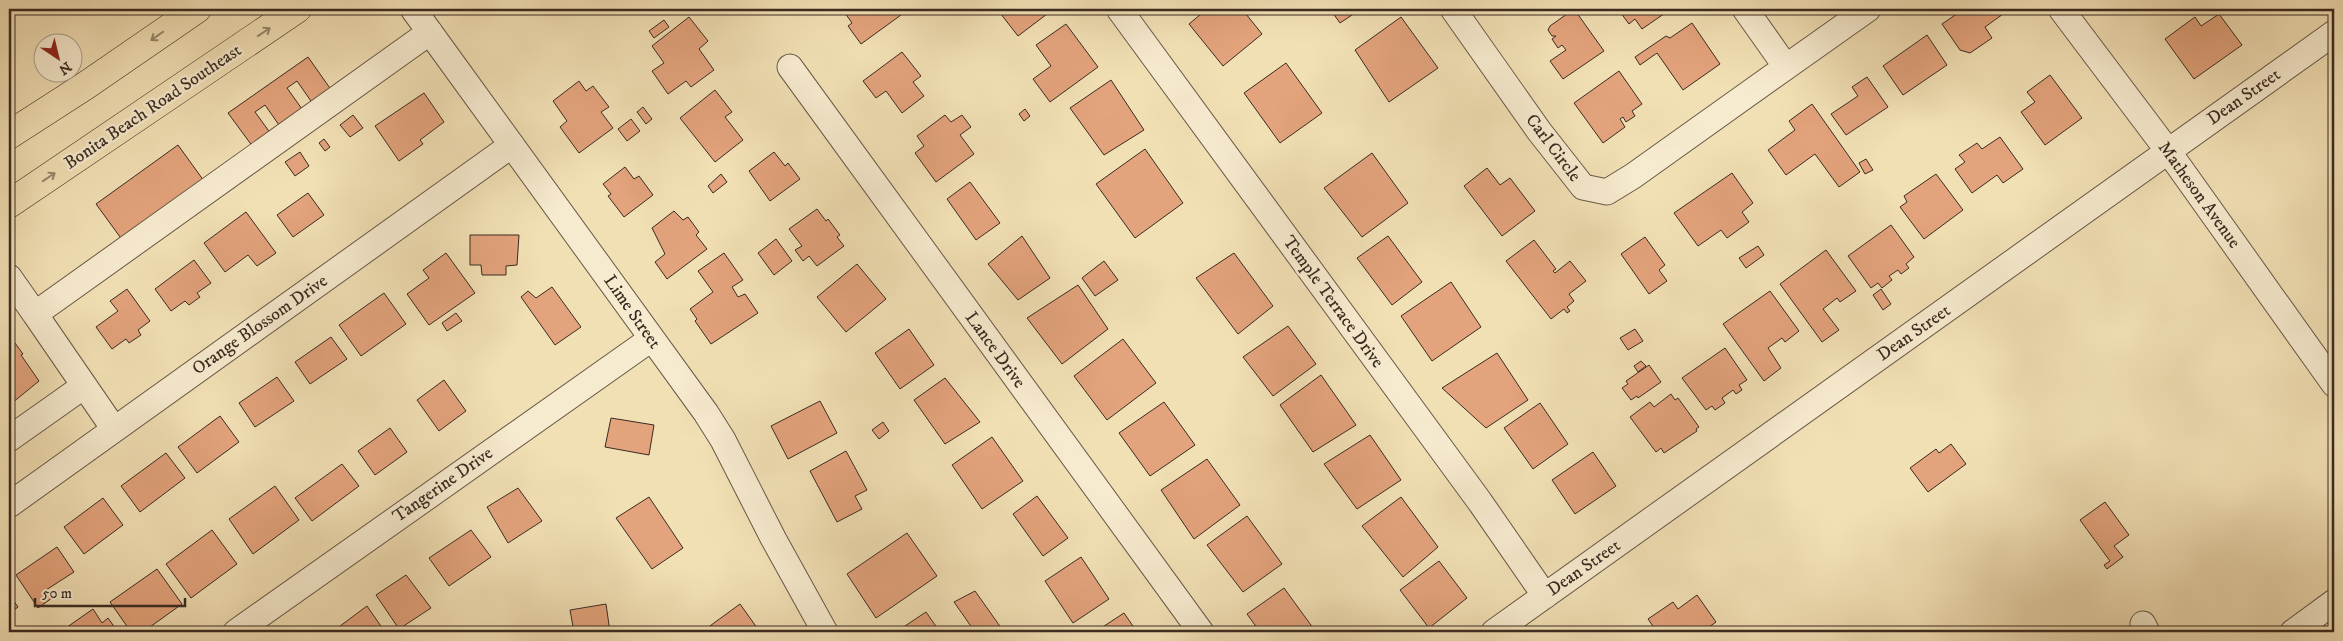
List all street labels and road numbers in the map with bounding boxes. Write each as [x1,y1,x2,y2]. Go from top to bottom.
street label: Bonita Beach Road Southeast [60,39,246,175]
street label: Dean Street [2203,64,2285,130]
street label: Carl Circle [1520,110,1586,186]
street label: Matheson Avenue [2153,137,2245,253]
street label: Temple Terrace Drive [1278,232,1388,372]
street label: Orange Blossom Drive [188,270,332,380]
street label: Lime Street [599,271,666,353]
street label: Dean Street [1873,300,1955,366]
street label: Lance Drive [960,307,1030,393]
street label: Tangerine Drive [389,442,497,528]
street label: Dean Street [1543,535,1625,601]

